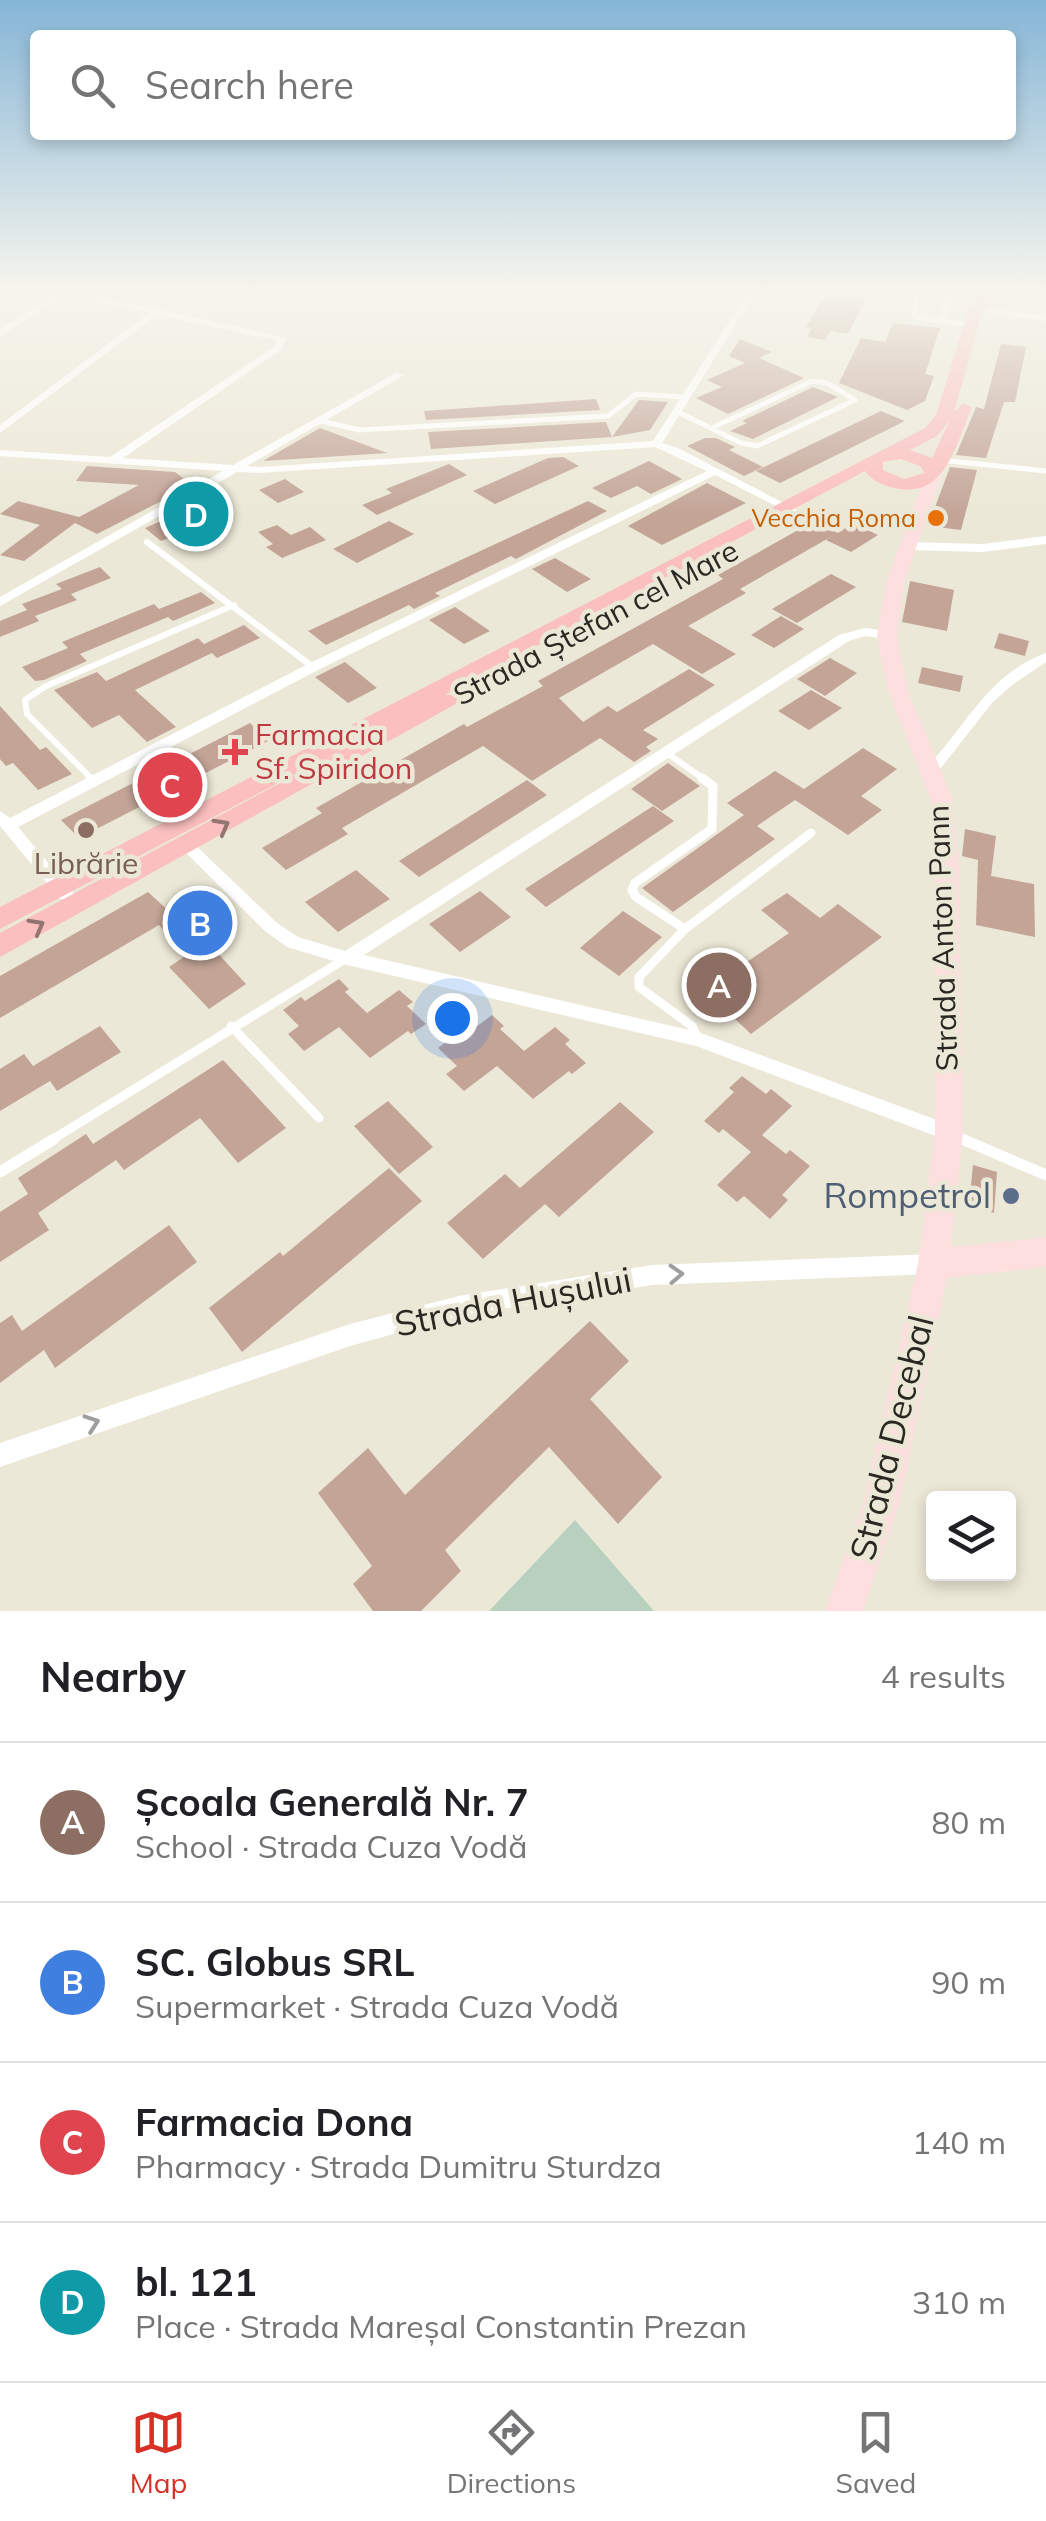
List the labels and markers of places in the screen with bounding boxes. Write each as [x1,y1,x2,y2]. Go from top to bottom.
pin: D [164,476,228,552]
place label: Vecchia Roma [752,502,916,533]
marker: Vecchia Roma [925,507,947,529]
place label: Farmacia Sf. Spiridon [255,715,412,787]
marker: Farmacia Sf. Spiridon [224,741,246,763]
pin: C [138,748,202,822]
marker: Librărie [75,819,97,841]
place label: Librărie [34,844,138,882]
pin: B [168,886,232,960]
pin: A [686,948,752,1022]
place label: Rompetrol [823,1173,991,1217]
marker: Rompetrol [1000,1185,1022,1207]

